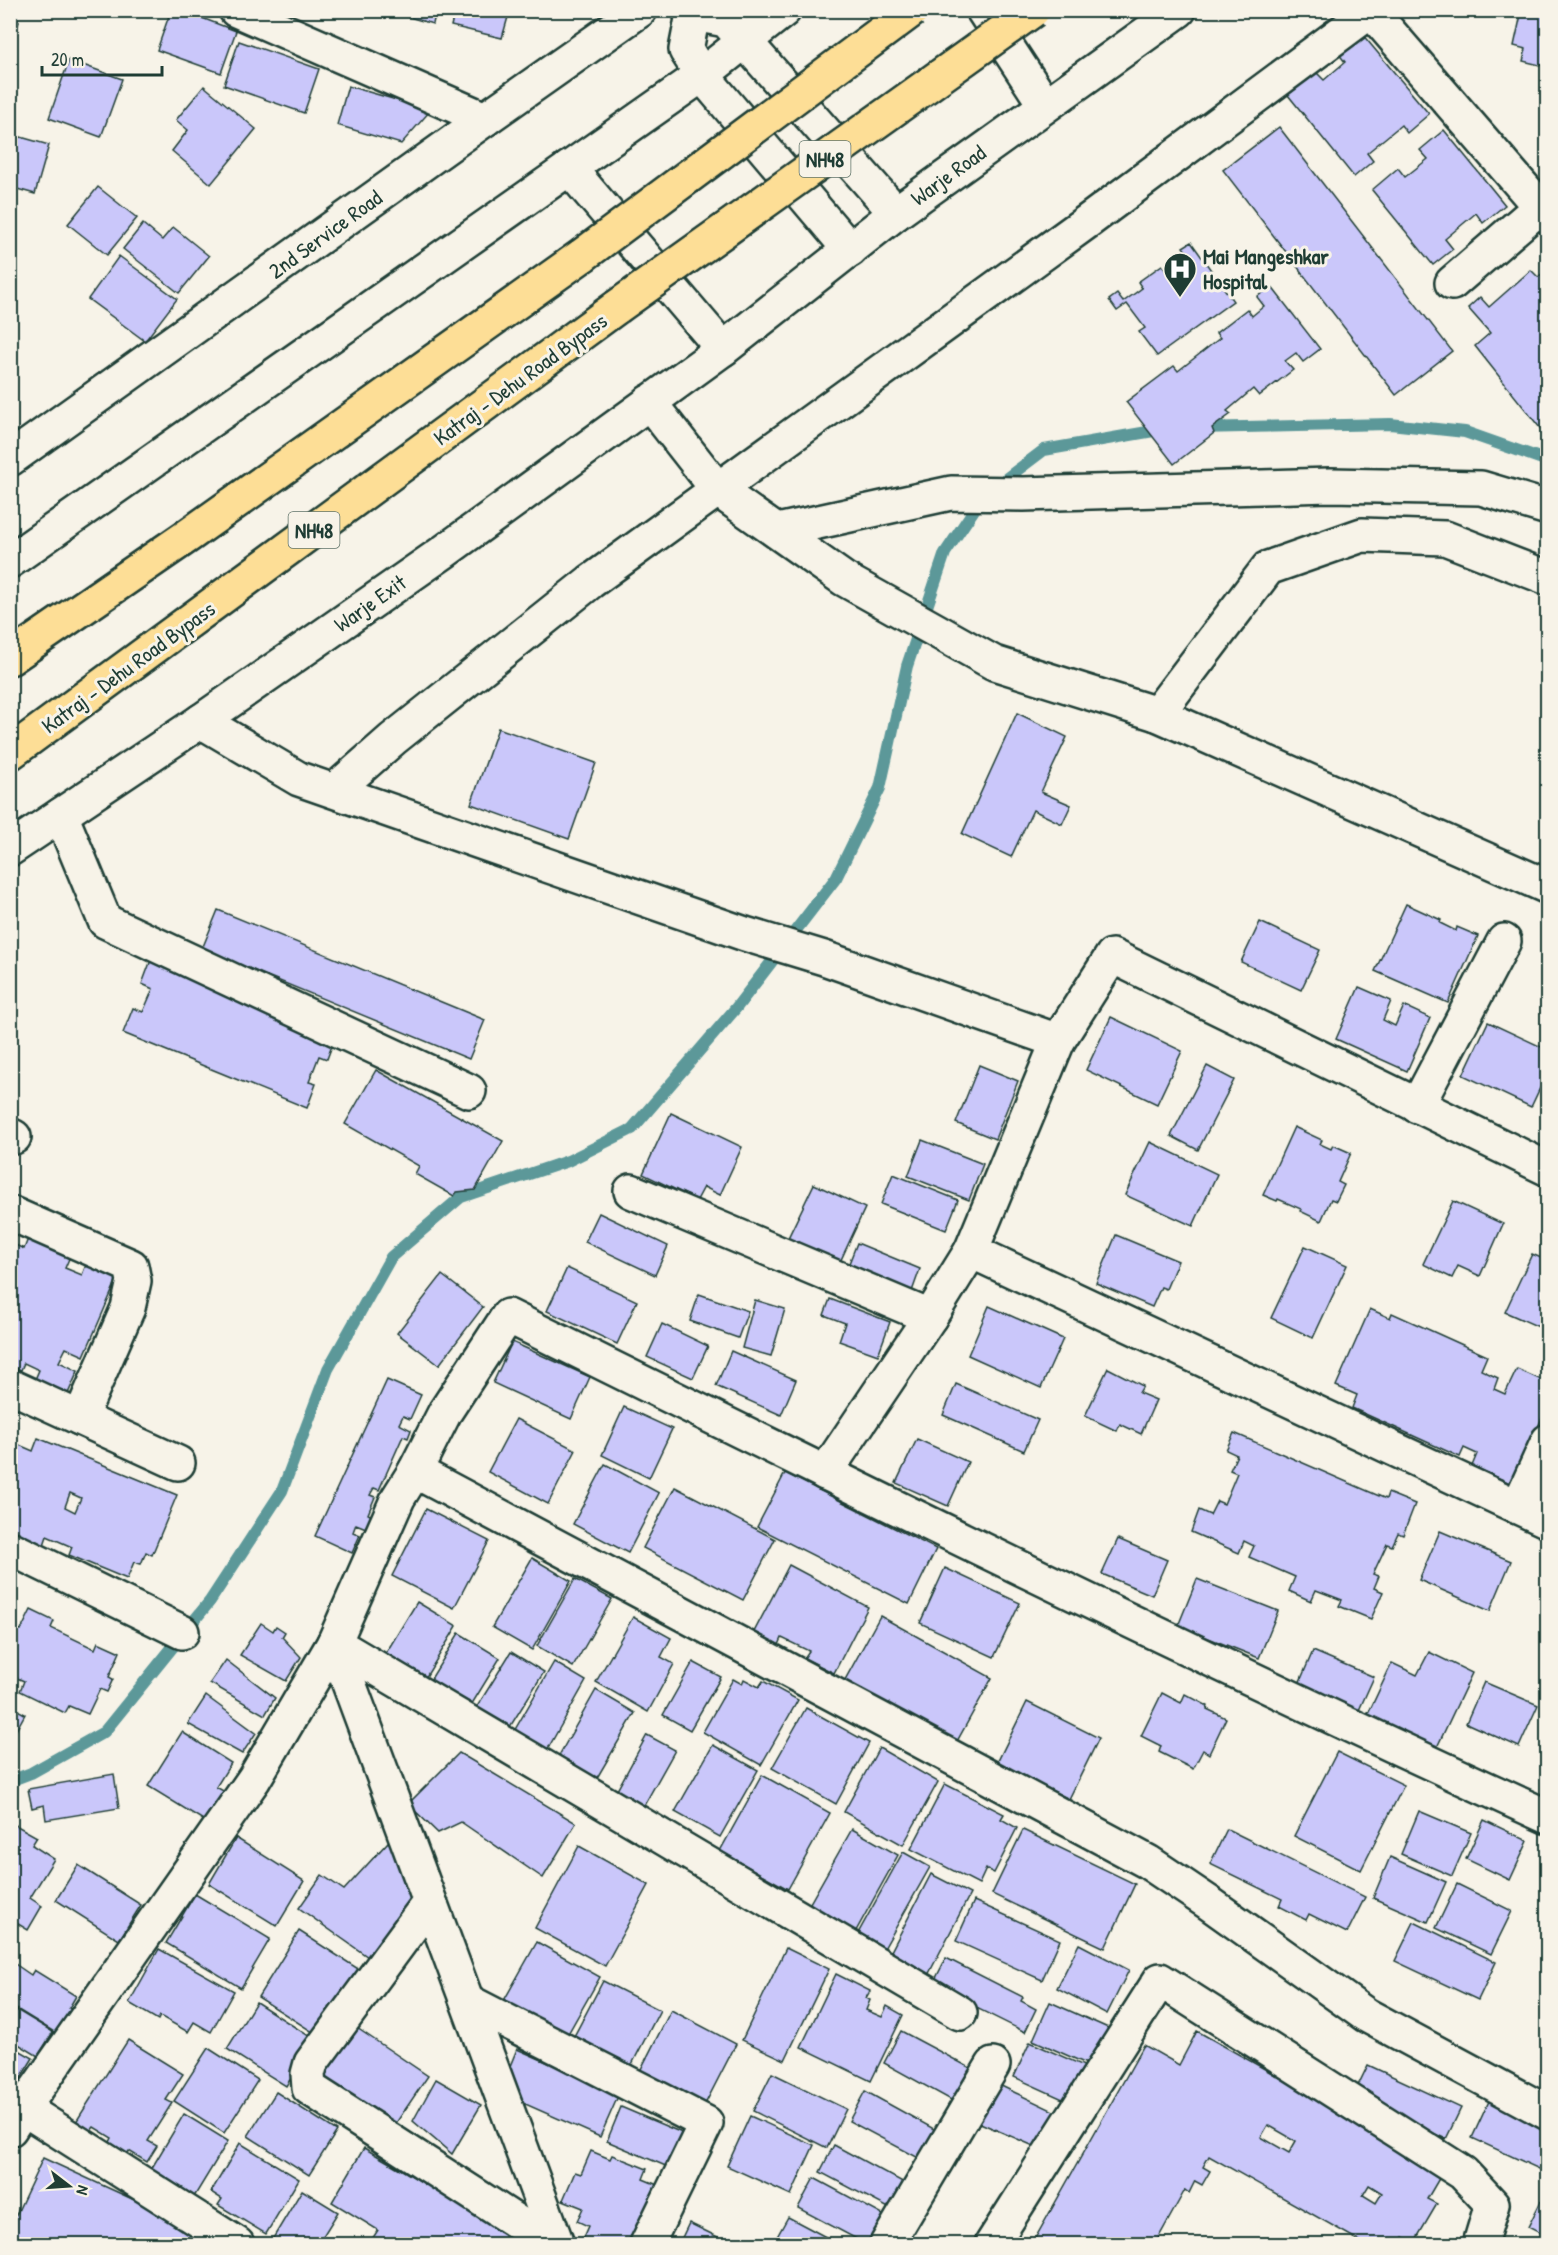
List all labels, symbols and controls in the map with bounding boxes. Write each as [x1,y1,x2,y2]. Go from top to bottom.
scale bar [42,39,162,77]
text: 20 m [51,47,84,72]
street label: Warje Road [905,137,992,212]
road number: NH48 [800,141,850,177]
street label: 2nd Service Road [262,182,388,285]
place label: Mai Mangeshkar Hospital [1203,241,1329,297]
hospital icon: Mai Mangeshkar Hospital [1162,251,1198,298]
street label: Katraj - Dehu Road Bypass [427,306,613,452]
road number: NH48 [288,512,340,548]
street label: Warje Exit [328,567,412,639]
street label: Katraj - Dehu Road Bypass [35,594,221,740]
north arrow [39,2156,99,2216]
text: N [71,2183,95,2198]

